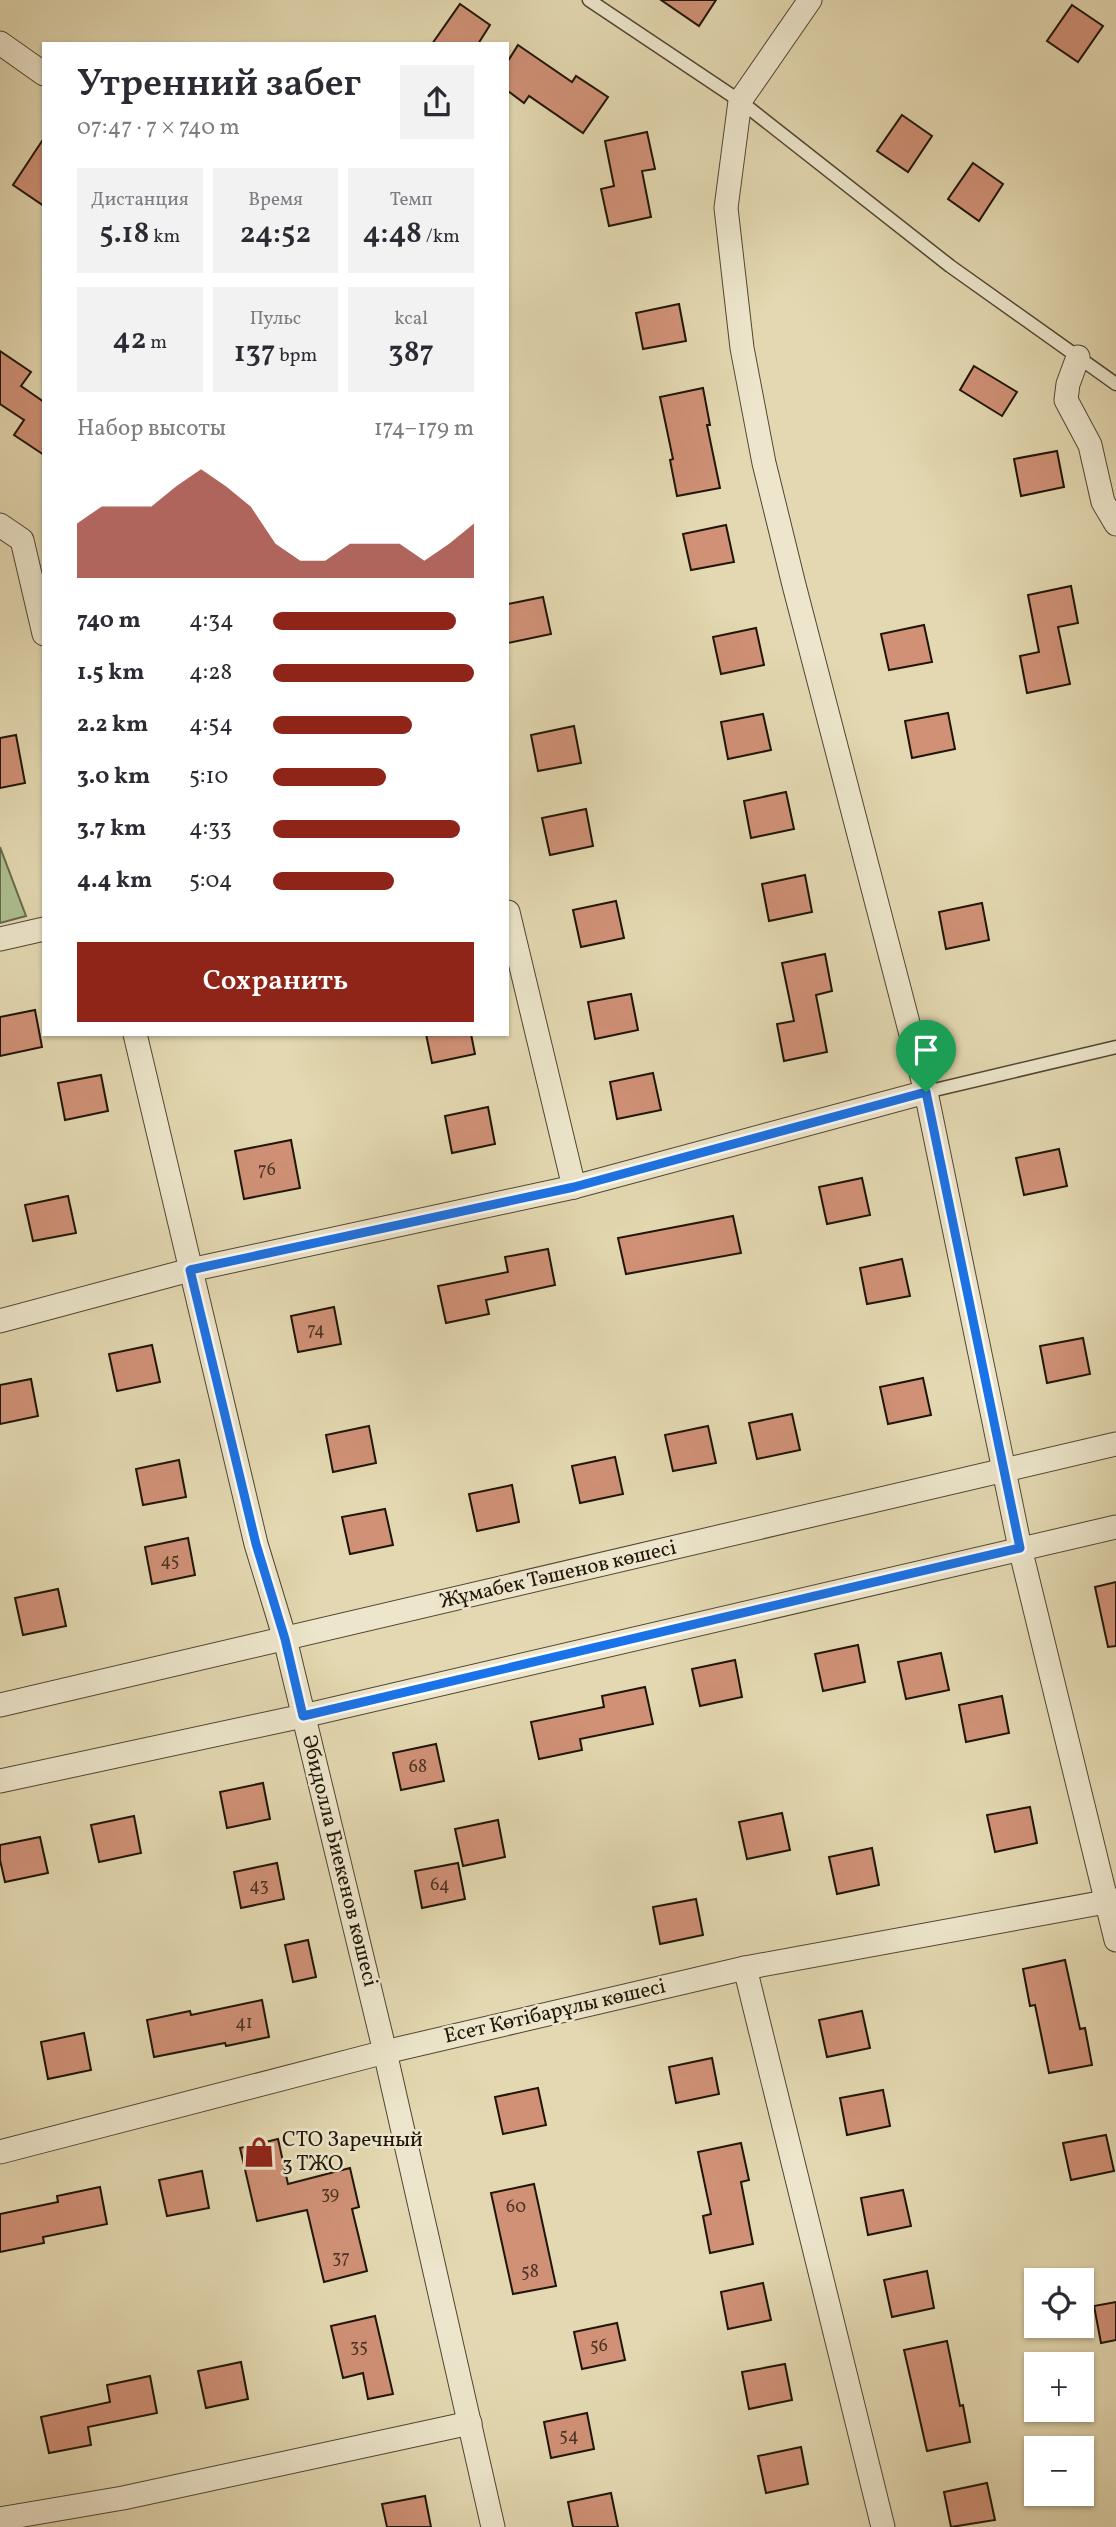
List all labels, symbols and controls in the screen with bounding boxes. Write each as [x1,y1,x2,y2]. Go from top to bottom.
text: Утренний забег [77,59,361,112]
button: share [400,65,474,139]
text: 07:47 · 7 × 740 m [77,112,240,144]
text: Дистанция [91,187,189,213]
text: Время [248,187,303,213]
text: Темп [390,187,433,213]
text: 5.18 [99,213,149,255]
text: 24:52 [240,213,311,255]
text: 4:48 [362,213,422,255]
text: km [149,224,180,250]
text: /km [422,224,460,250]
text: Пульс [250,306,301,332]
text: kcal [394,306,428,332]
text: 42 [113,319,146,361]
text: m [146,330,167,356]
text: 137 [234,332,275,374]
text: 387 [388,332,434,374]
text: bpm [275,343,317,369]
text: Набор высоты [77,413,226,445]
text: 174–179 m [374,413,474,445]
text: 740 m [77,605,141,637]
text: 4:34 [189,605,234,637]
text: 1.5 km [77,657,144,689]
text: 4:28 [189,657,232,689]
text: 2.2 km [77,709,148,741]
text: 4:54 [189,709,233,741]
text: 3.0 km [77,761,150,793]
text: 5:10 [189,761,228,793]
text: 3.7 km [77,813,146,845]
text: 4:33 [189,813,232,845]
text: 4.4 km [77,865,152,897]
text: 5:04 [189,865,232,897]
button: Сохранить [77,942,474,1022]
pin [896,1020,956,1092]
icon: arrive [907,1031,945,1069]
house number: 76 [258,1158,276,1183]
house number: 74 [307,1318,325,1343]
street label: Жұмабек Тәшенов көшесі [437,1534,679,1616]
house number: 45 [161,1549,179,1574]
street label: Әбидолла Биекенов көшесі [294,1732,384,1990]
house number: 68 [409,1755,427,1780]
house number: 64 [430,1873,450,1898]
house number: 43 [249,1874,269,1899]
street label: Есет Көтібарұлы көшесі [441,1972,669,2052]
house number: 41 [235,2011,253,2036]
place label: СТО Заречный 3 ТЖО [282,2126,423,2179]
shop icon: СТО Заречный 3 ТЖО [242,2135,276,2169]
house number: 39 [321,2182,339,2207]
house number: 60 [506,2195,526,2220]
house number: 37 [332,2246,350,2271]
house number: 58 [521,2260,539,2285]
map controls [1024,2268,1094,2506]
button: locate [1024,2268,1094,2338]
house number: 56 [590,2334,608,2359]
house number: 35 [350,2335,368,2360]
button: + [1024,2352,1094,2422]
house number: 54 [559,2424,579,2449]
button: − [1024,2436,1094,2506]

